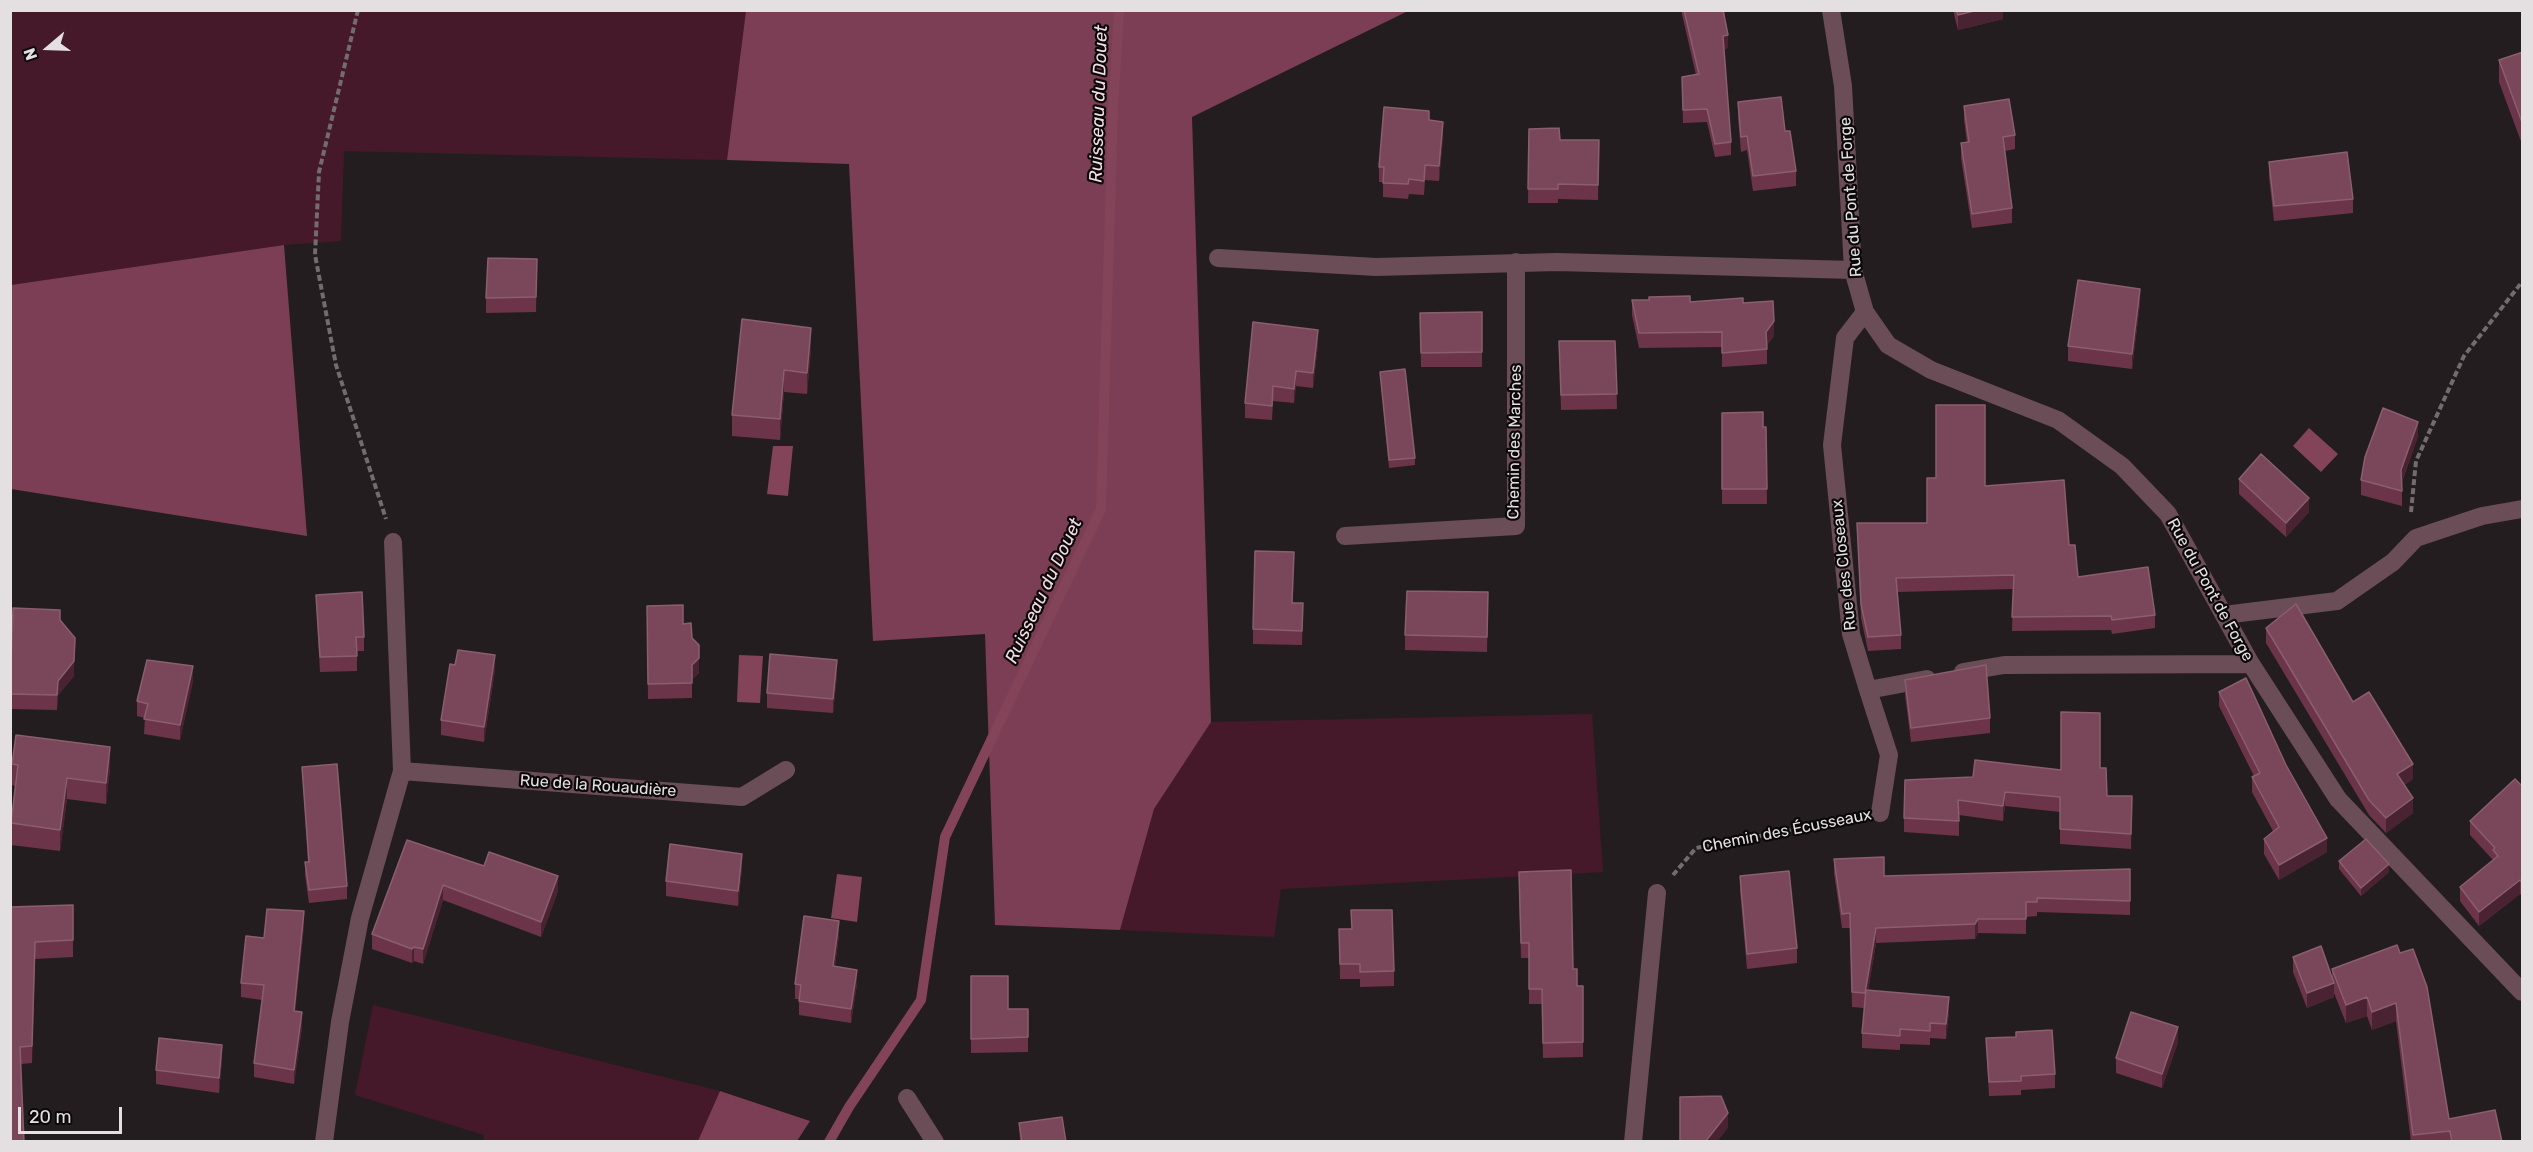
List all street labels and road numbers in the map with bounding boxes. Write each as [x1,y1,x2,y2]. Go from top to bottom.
street label: Rue du Pont de Forge [1836,116,1866,278]
street label: Chemin des Marches [1504,364,1526,520]
street label: Rue des Closeaux [1828,499,1860,631]
street label: Rue du Pont de Forge [2163,515,2257,665]
street label: Rue de la Rouaudière [519,771,677,801]
street label: Chemin des Écusseaux [1701,805,1873,857]

